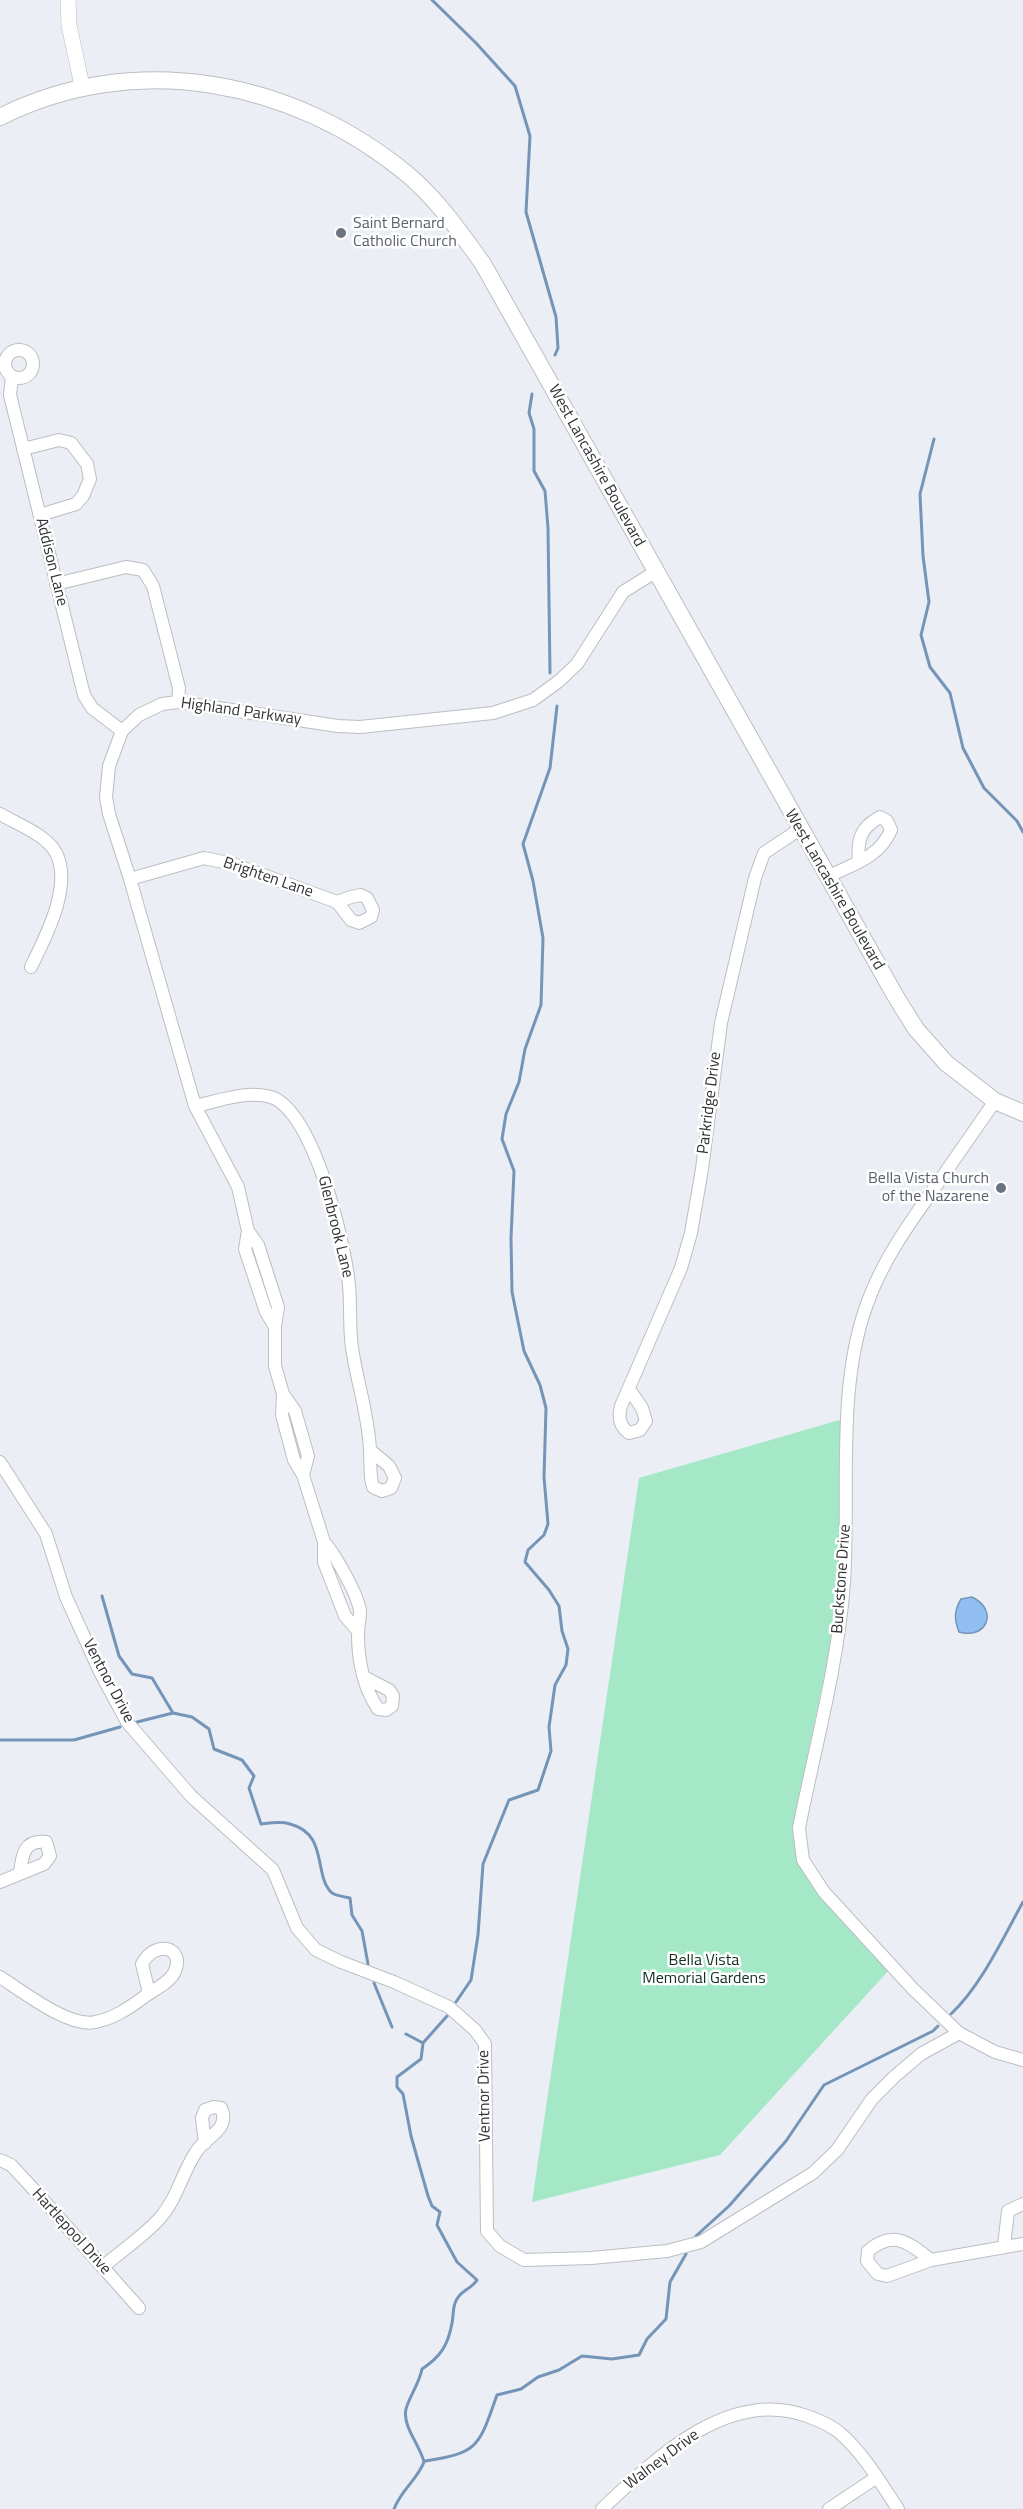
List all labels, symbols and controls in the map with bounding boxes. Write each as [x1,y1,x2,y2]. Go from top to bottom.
place label: Saint Bernard Catholic Church [353,214,457,252]
marker: Saint Bernard Catholic Church [334,226,348,240]
street label: West Lancashire Boulevard [543,382,649,550]
street label: Addison Lane [31,516,71,608]
street label: Highland Parkway [179,694,303,730]
street label: West Lancashire Boulevard [780,806,888,974]
street label: Brighten Lane [221,854,315,902]
street label: Parkridge Drive [694,1051,726,1155]
place label: Bella Vista Church of the Nazarene [868,1169,989,1207]
street label: Glenbrook Lane [313,1174,357,1280]
marker: Bella Vista Church of the Nazarene [994,1181,1008,1195]
street label: Buckstone Drive [829,1524,855,1634]
street label: Ventnor Drive [78,1636,138,1726]
park label: Bella Vista Memorial Gardens [642,1951,766,1989]
street label: Ventnor Drive [475,2050,495,2142]
street label: Hartlepool Drive [27,2185,115,2279]
street label: Walney Drive [621,2426,703,2494]

